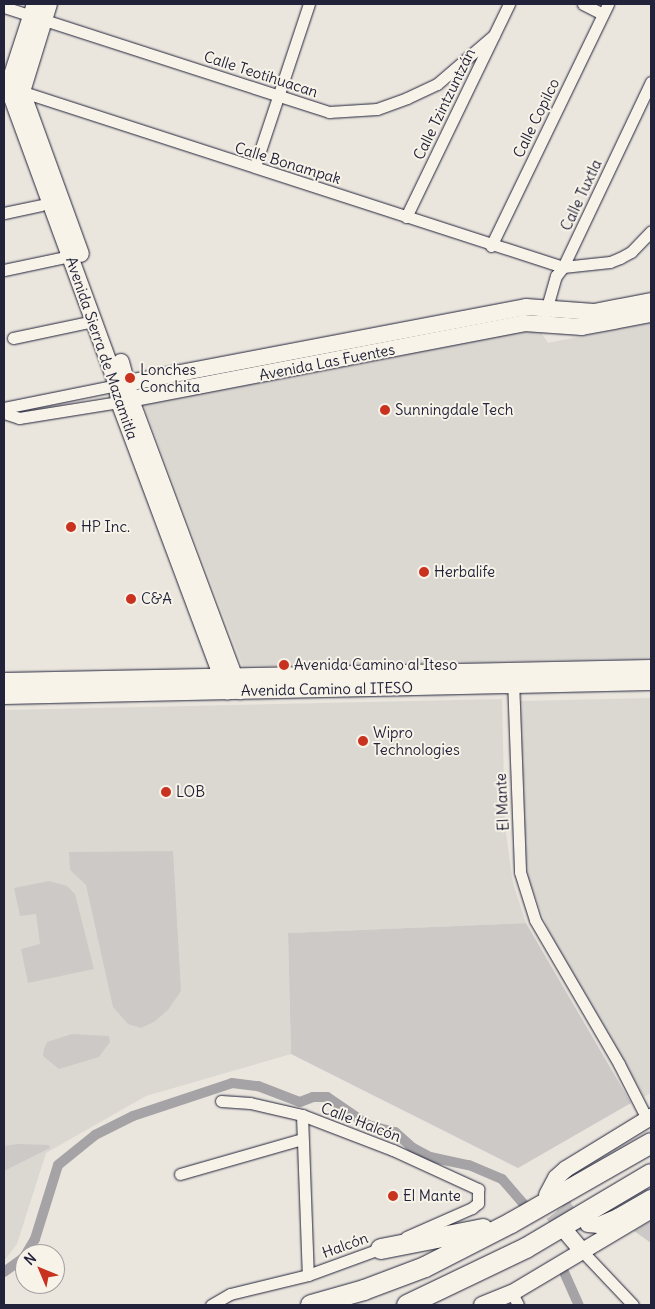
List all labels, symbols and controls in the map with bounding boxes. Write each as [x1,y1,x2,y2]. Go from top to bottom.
street label: Calle Tzintzuntzán [409,46,479,162]
street label: Calle Teotihuacan [202,47,320,101]
street label: Calle Copilco [509,75,563,161]
street label: Calle Bonampak [233,138,343,188]
street label: Calle Tuxtla [557,156,605,234]
street label: Avenida Sierra de Mazamitla [62,254,142,442]
street label: Avenida Las Fuentes [258,340,396,384]
place label: Lonches Conchita [140,360,200,395]
marker: Lonches Conchita [124,372,136,384]
place label: Sunningdale Tech [395,401,513,419]
marker: Sunningdale Tech [379,404,391,416]
place label: HP Inc. [81,518,130,536]
marker: HP Inc. [65,521,77,533]
place label: Herbalife [434,563,495,581]
marker: Herbalife [418,566,430,578]
place label: C&A [141,590,172,608]
marker: C&A [125,593,137,605]
place label: Avenida Camino al Iteso [294,656,457,674]
marker: Avenida Camino al Iteso [278,659,290,671]
street label: Avenida Camino al ITESO [241,679,413,699]
place label: Wipro Technologies [373,723,460,758]
marker: Wipro Technologies [357,735,369,747]
street label: El Mante [491,773,513,831]
place label: LOB [176,783,205,801]
marker: LOB [160,786,172,798]
street label: Calle Halcón [319,1099,403,1145]
place label: El Mante [403,1187,461,1205]
marker: El Mante [387,1190,399,1202]
street label: Halcón [320,1228,370,1262]
north arrow [15,1244,65,1294]
text: N [20,1249,40,1269]

